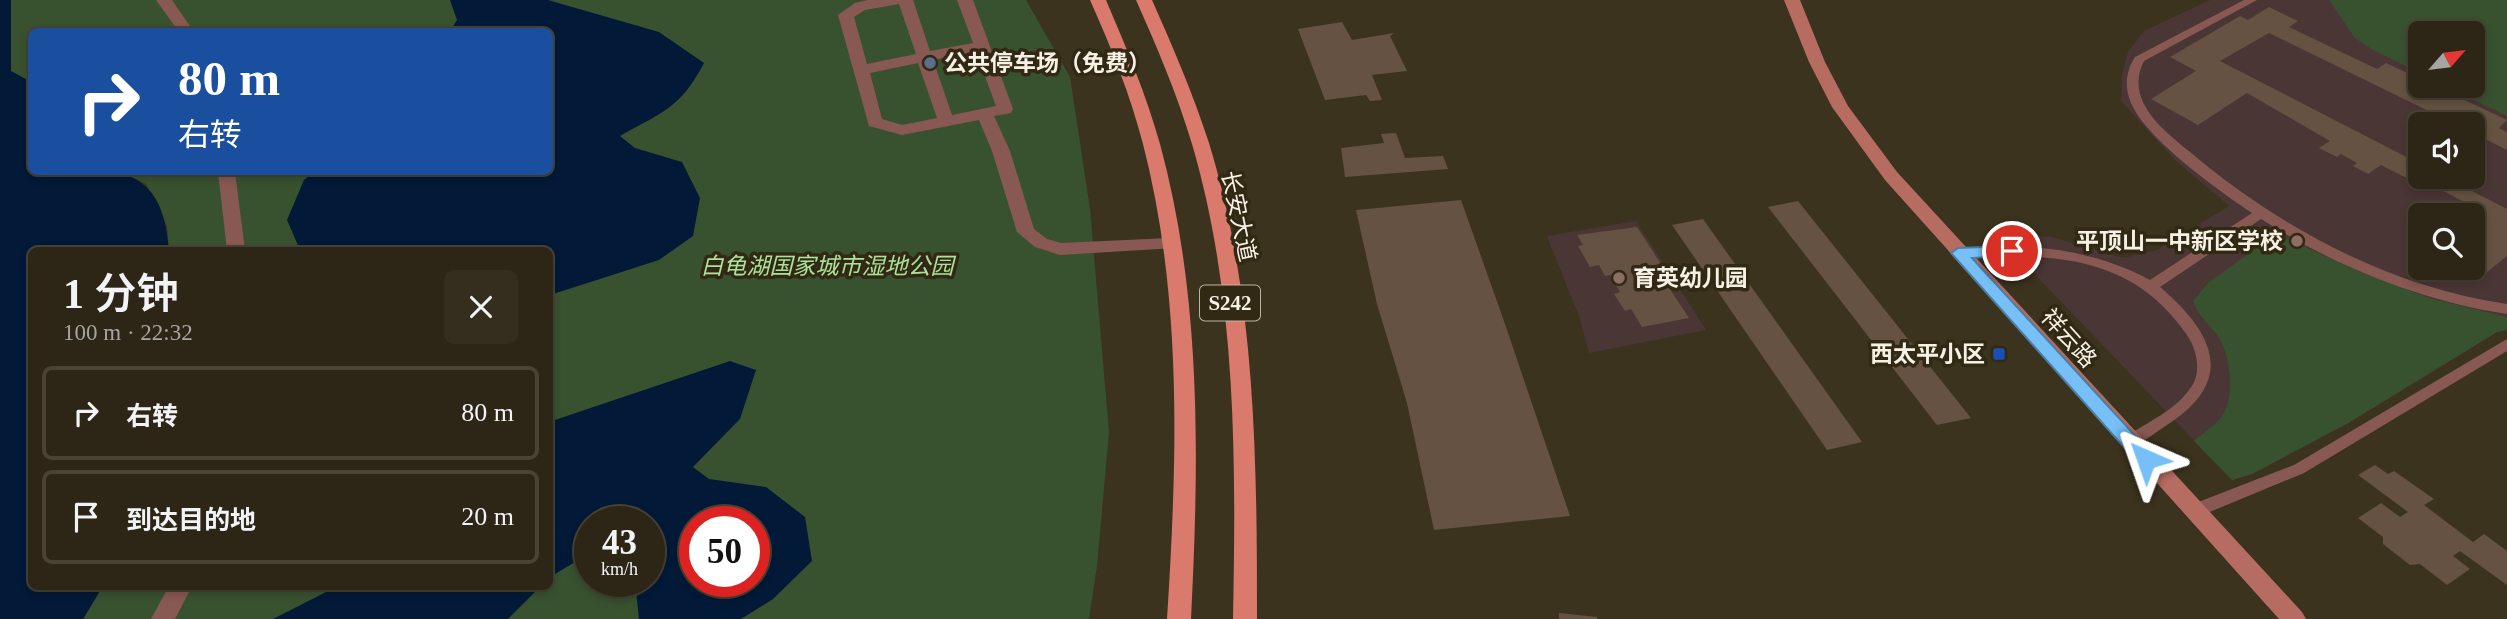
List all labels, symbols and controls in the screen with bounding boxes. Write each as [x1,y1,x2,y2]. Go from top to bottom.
north arrow [2408,21,2485,98]
map controls [2408,21,2485,280]
text: 80 m [178,51,280,106]
place label: 公共停车场（免费） [944,51,1151,76]
marker: 公共停车场（免费） [922,55,938,71]
icon: right [63,56,154,147]
button: sound [2408,112,2485,189]
text: 右转 [178,117,242,153]
street label: 长安大道 [1217,169,1260,264]
button: search [2408,203,2485,280]
pin [1982,221,2042,281]
place label: 平顶山一中新区学校 [2076,229,2283,254]
icon: arrive [1993,232,2031,270]
marker: 平顶山一中新区学校 [2289,233,2305,249]
park label: 白龟湖国家城市湿地公园 [701,254,957,279]
place label: 育英幼儿园 [1633,266,1748,291]
button: close [444,270,518,344]
marker: 育英幼儿园 [1611,270,1627,286]
text: 1 分钟 [63,271,179,317]
road number: S242 [1200,286,1260,320]
street label: 祥云路 [2036,304,2101,372]
text: 100 m · 22:32 [63,320,193,345]
place label: 西太平小区 [1870,342,1985,367]
marker: 西太平小区 [1991,346,2007,362]
icon: right [67,394,105,432]
text: 80 m [461,398,514,427]
text: 右转 [126,402,178,431]
position arrow [2109,422,2183,496]
icon: arrive [67,498,105,536]
text: 20 m [461,502,514,531]
text: 到达目的地 [126,506,256,535]
speed limit sign: 50 [679,506,770,597]
text: 43 [602,523,637,562]
text: km/h [601,559,638,579]

